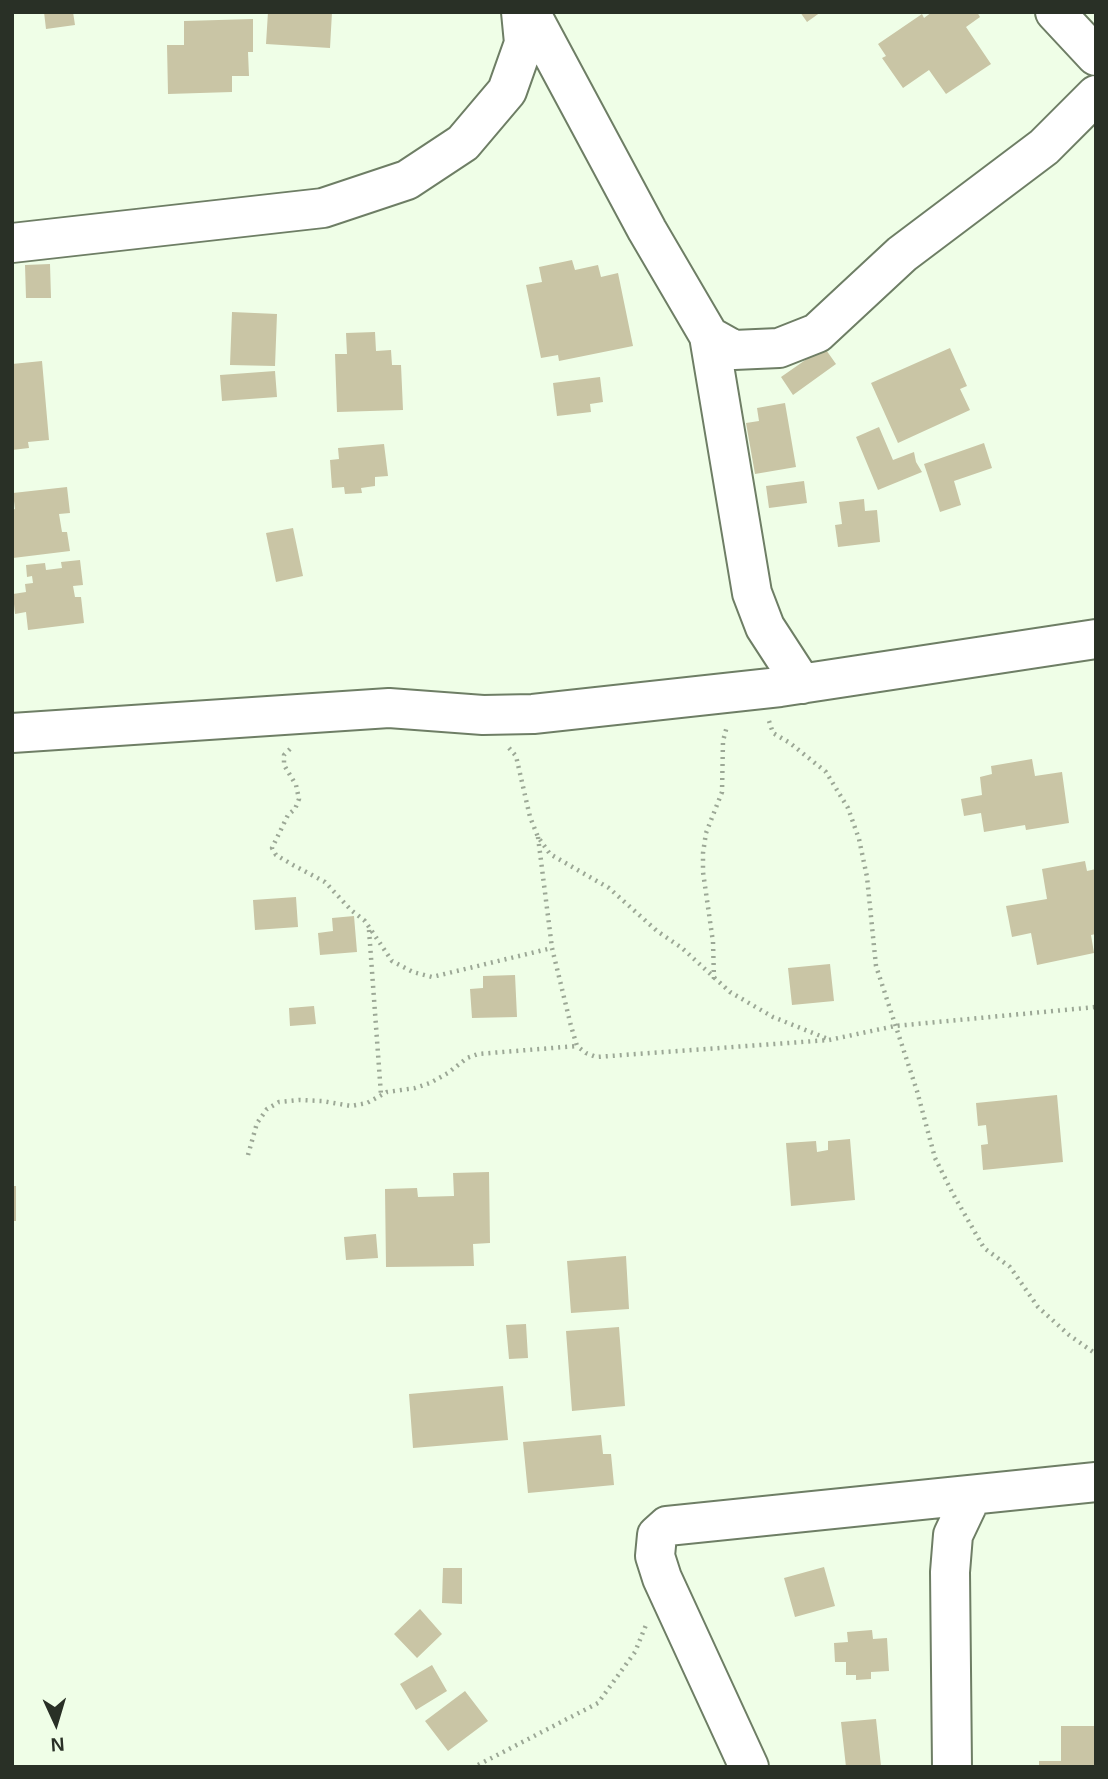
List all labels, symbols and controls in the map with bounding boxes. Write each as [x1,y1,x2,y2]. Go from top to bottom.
north arrow [21,1688,91,1758]
text: N [50,1733,65,1755]

